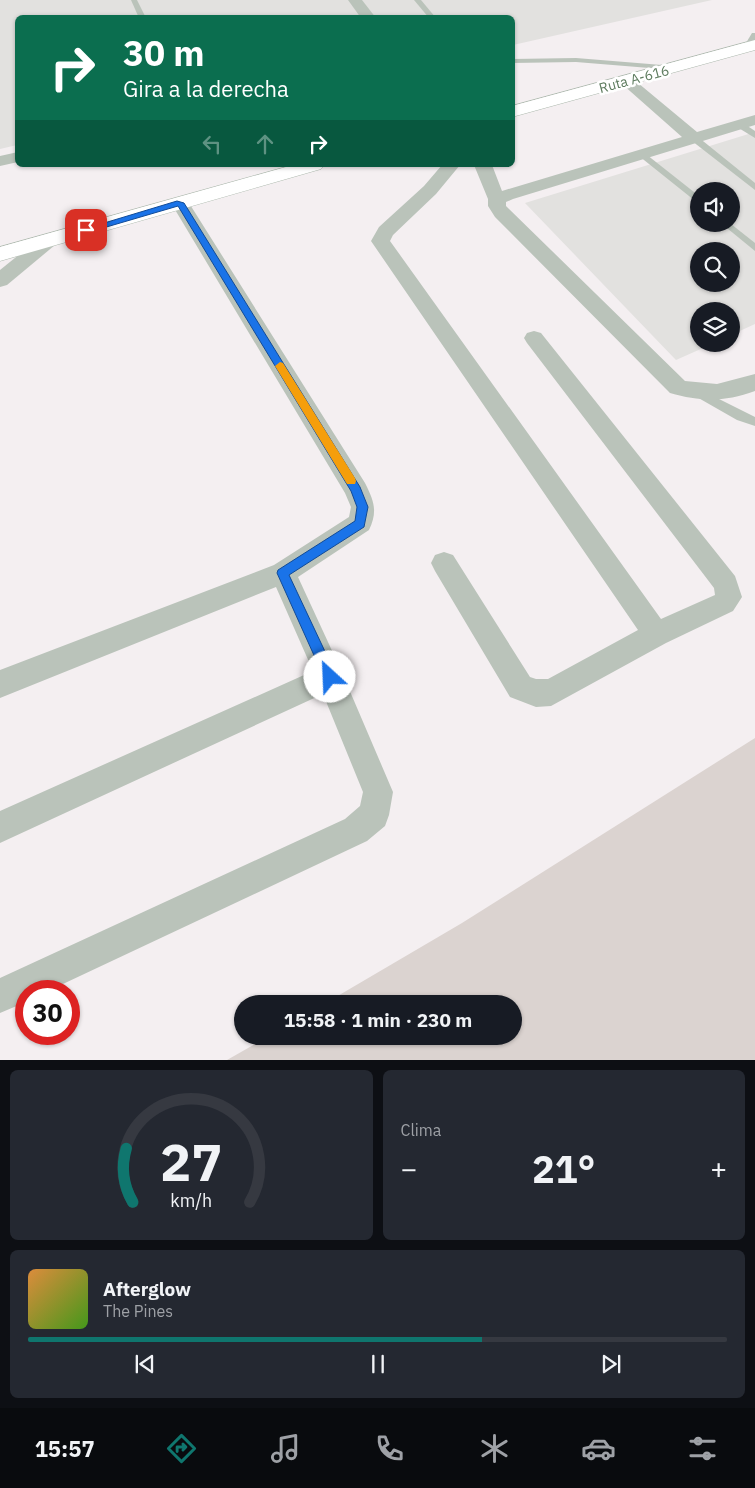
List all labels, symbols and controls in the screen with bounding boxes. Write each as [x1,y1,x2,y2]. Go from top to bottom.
text: 30 m [123,30,205,76]
icon: right [40,35,105,100]
street label: Ruta A-616 [597,61,671,97]
text: Gira a la derecha [123,74,289,103]
icon: left [198,130,226,158]
icon: ahead [251,130,279,158]
icon: right [304,130,332,158]
map controls [690,182,740,352]
button: sound [690,182,740,232]
pin [65,209,107,251]
icon: arrive [72,216,100,244]
button: search [690,242,740,292]
button: layers [690,302,740,352]
position arrow [303,650,355,702]
speed limit sign: 30 [15,980,80,1045]
text: 15:58 · 1 min · 230 m [284,1008,472,1032]
text: Clima [401,1120,441,1140]
text: 27 [160,1128,222,1195]
text: 21° [532,1144,595,1193]
text: − [401,1150,417,1187]
text: + [710,1150,727,1187]
text: km/h [170,1189,212,1212]
text: Afterglow [103,1277,191,1301]
text: The Pines [103,1301,173,1321]
icon: previous [131,1350,159,1378]
icon: pause [364,1350,392,1378]
icon: next [597,1350,625,1378]
icon: directions [164,1431,199,1466]
icon: music [268,1431,303,1466]
icon: phone [372,1431,407,1466]
icon: climate [477,1431,512,1466]
icon: car [581,1431,616,1466]
icon: filters [685,1431,720,1466]
text: 15:57 [35,1434,95,1463]

